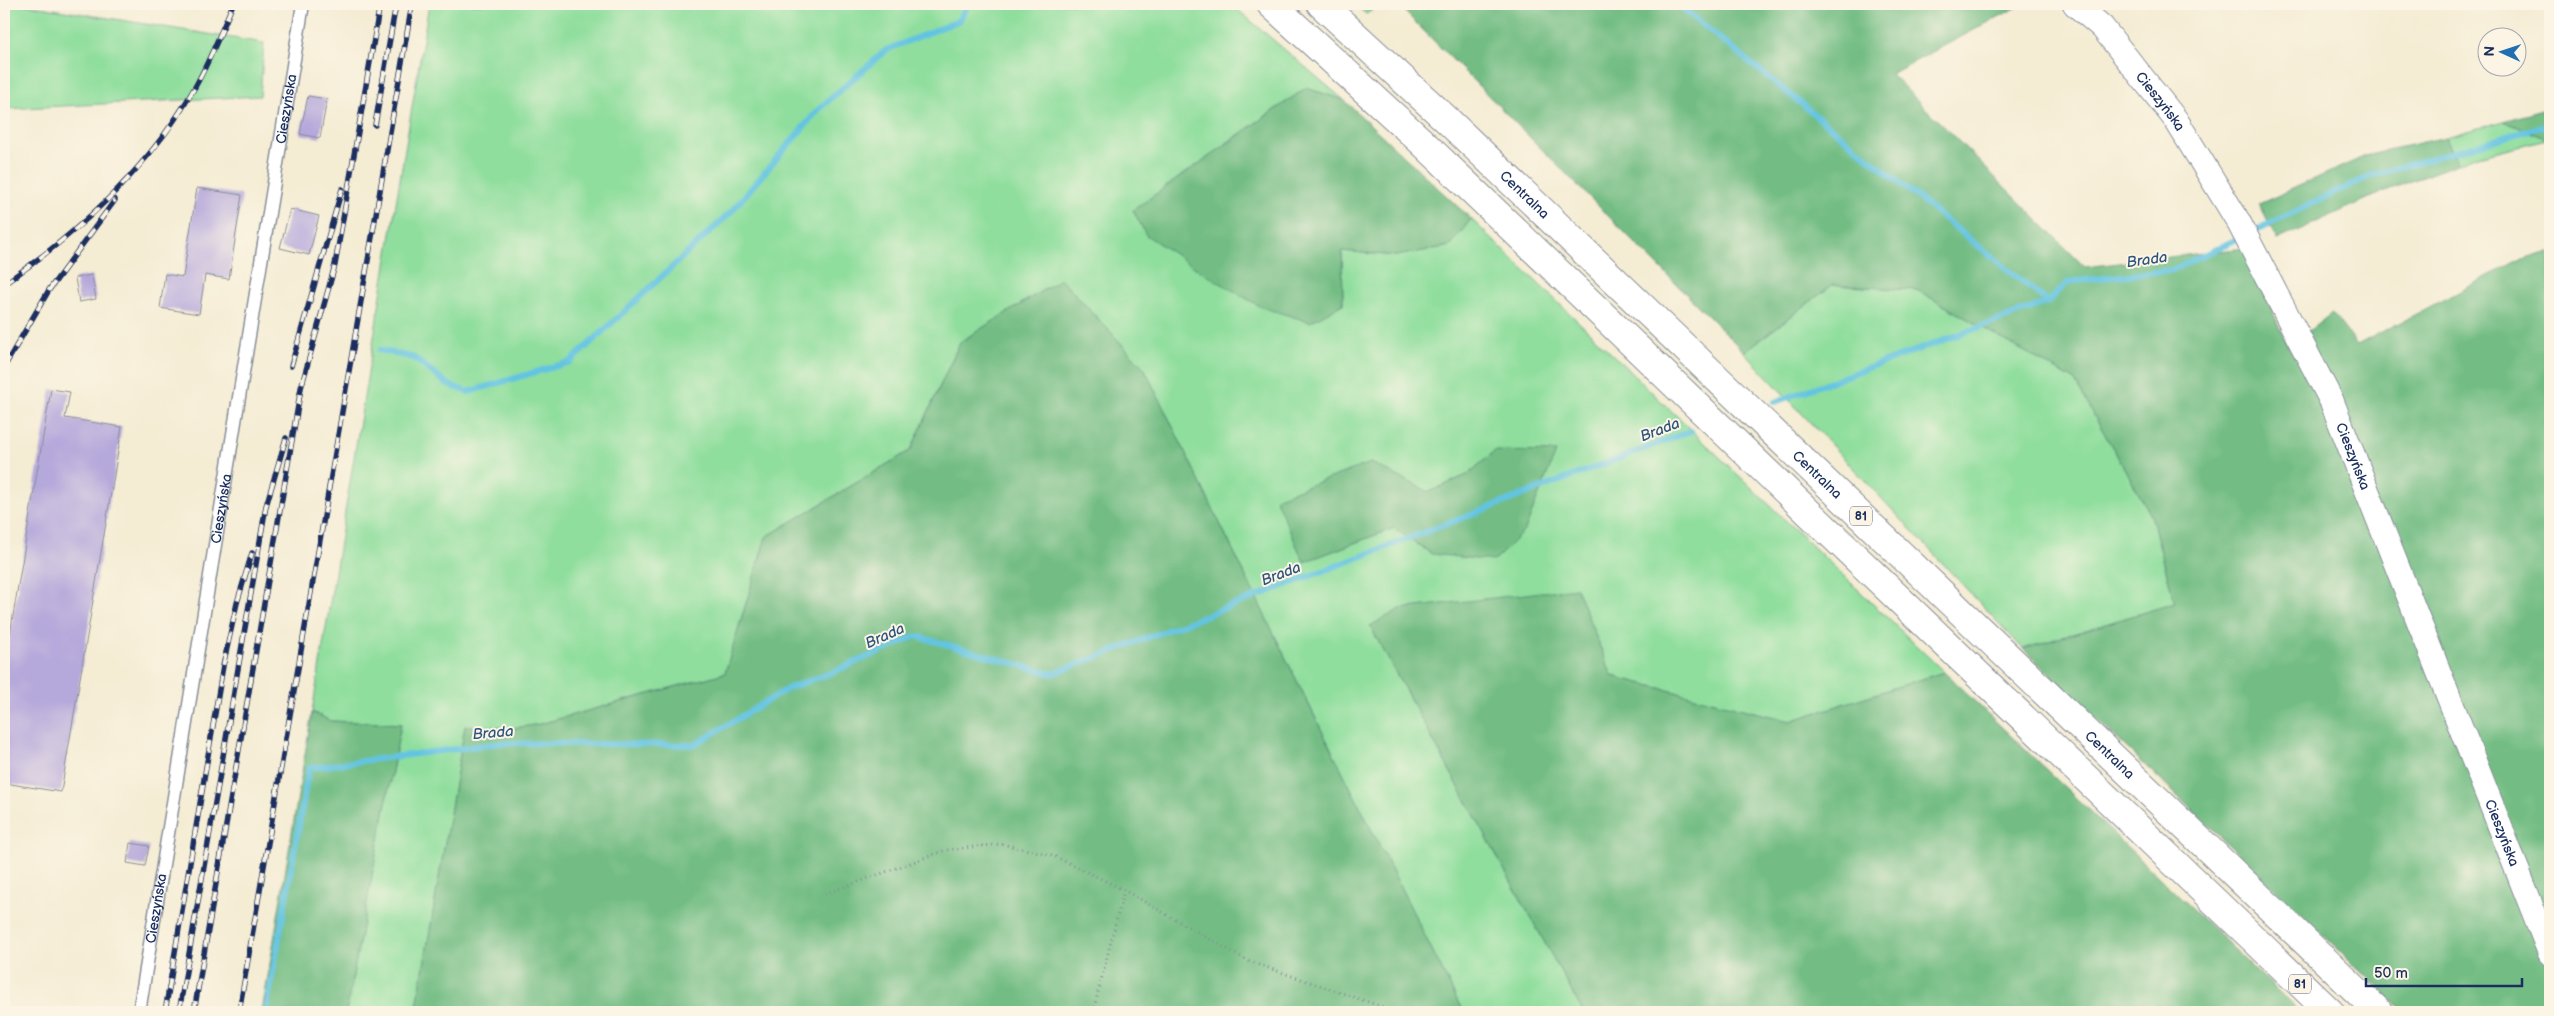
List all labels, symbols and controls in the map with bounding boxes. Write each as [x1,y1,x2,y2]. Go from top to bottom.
north arrow [2476,28,2526,78]
text: N [2481,46,2498,57]
street label: Cieszyńska [2132,68,2189,134]
street label: Cieszyńska [272,73,300,145]
street label: Centralna [1497,167,1553,222]
water label: Brada [2125,248,2169,272]
water label: Brada [1637,414,1683,446]
street label: Cieszyńska [2333,420,2374,492]
street label: Centralna [1789,447,1846,502]
street label: Cieszyńska [207,472,235,545]
road number: 81 [1850,506,1872,526]
water label: Brada [1258,558,1304,590]
water label: Brada [862,619,908,653]
water label: Brada [472,722,514,744]
street label: Centralna [2082,727,2138,782]
street label: Cieszyńska [2482,797,2523,869]
street label: Cieszyńska [142,872,170,945]
scale bar [2366,956,2523,988]
text: 50 m [2374,964,2408,983]
road number: 81 [2289,974,2311,994]

